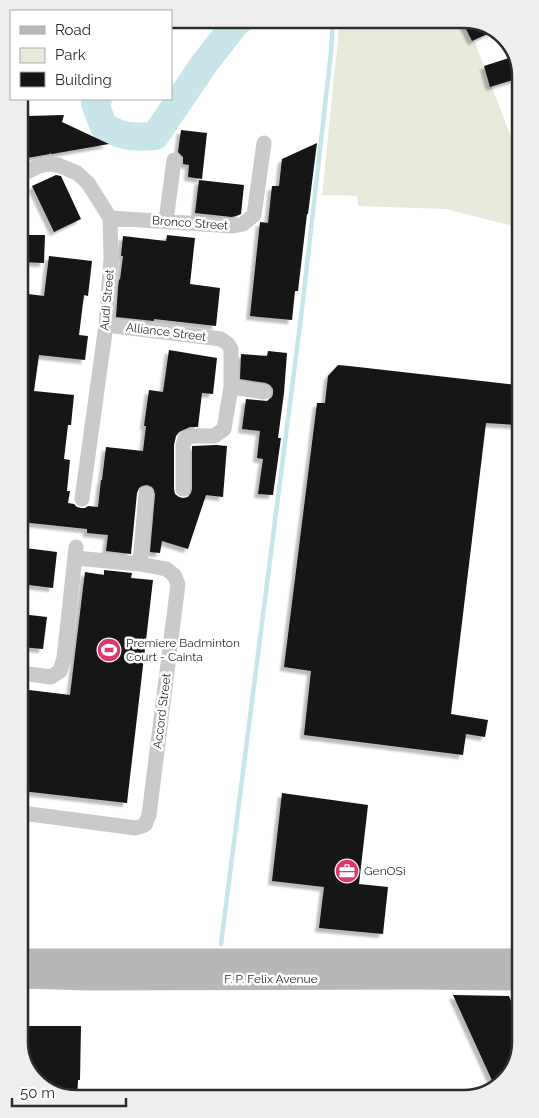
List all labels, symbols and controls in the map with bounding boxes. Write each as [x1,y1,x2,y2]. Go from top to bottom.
legend [10,10,172,100]
text: Road [55,21,91,39]
text: Park [55,46,86,64]
text: Building [55,71,112,89]
street label: Bronco Street [152,213,228,233]
street label: Audi Street [97,269,117,331]
street label: Alliance Street [125,320,207,344]
place label: Premiere Badminton Court - Cainta [126,636,240,664]
sports icon: Premiere Badminton Court - Cainta [96,637,122,663]
street label: Accord Street [150,672,174,750]
office icon: GenOSi [334,858,360,884]
place label: GenOSi [364,864,406,878]
street label: F. P. Felix Avenue [224,972,318,986]
scale bar [12,1076,126,1108]
text: 50 m [20,1084,55,1102]

